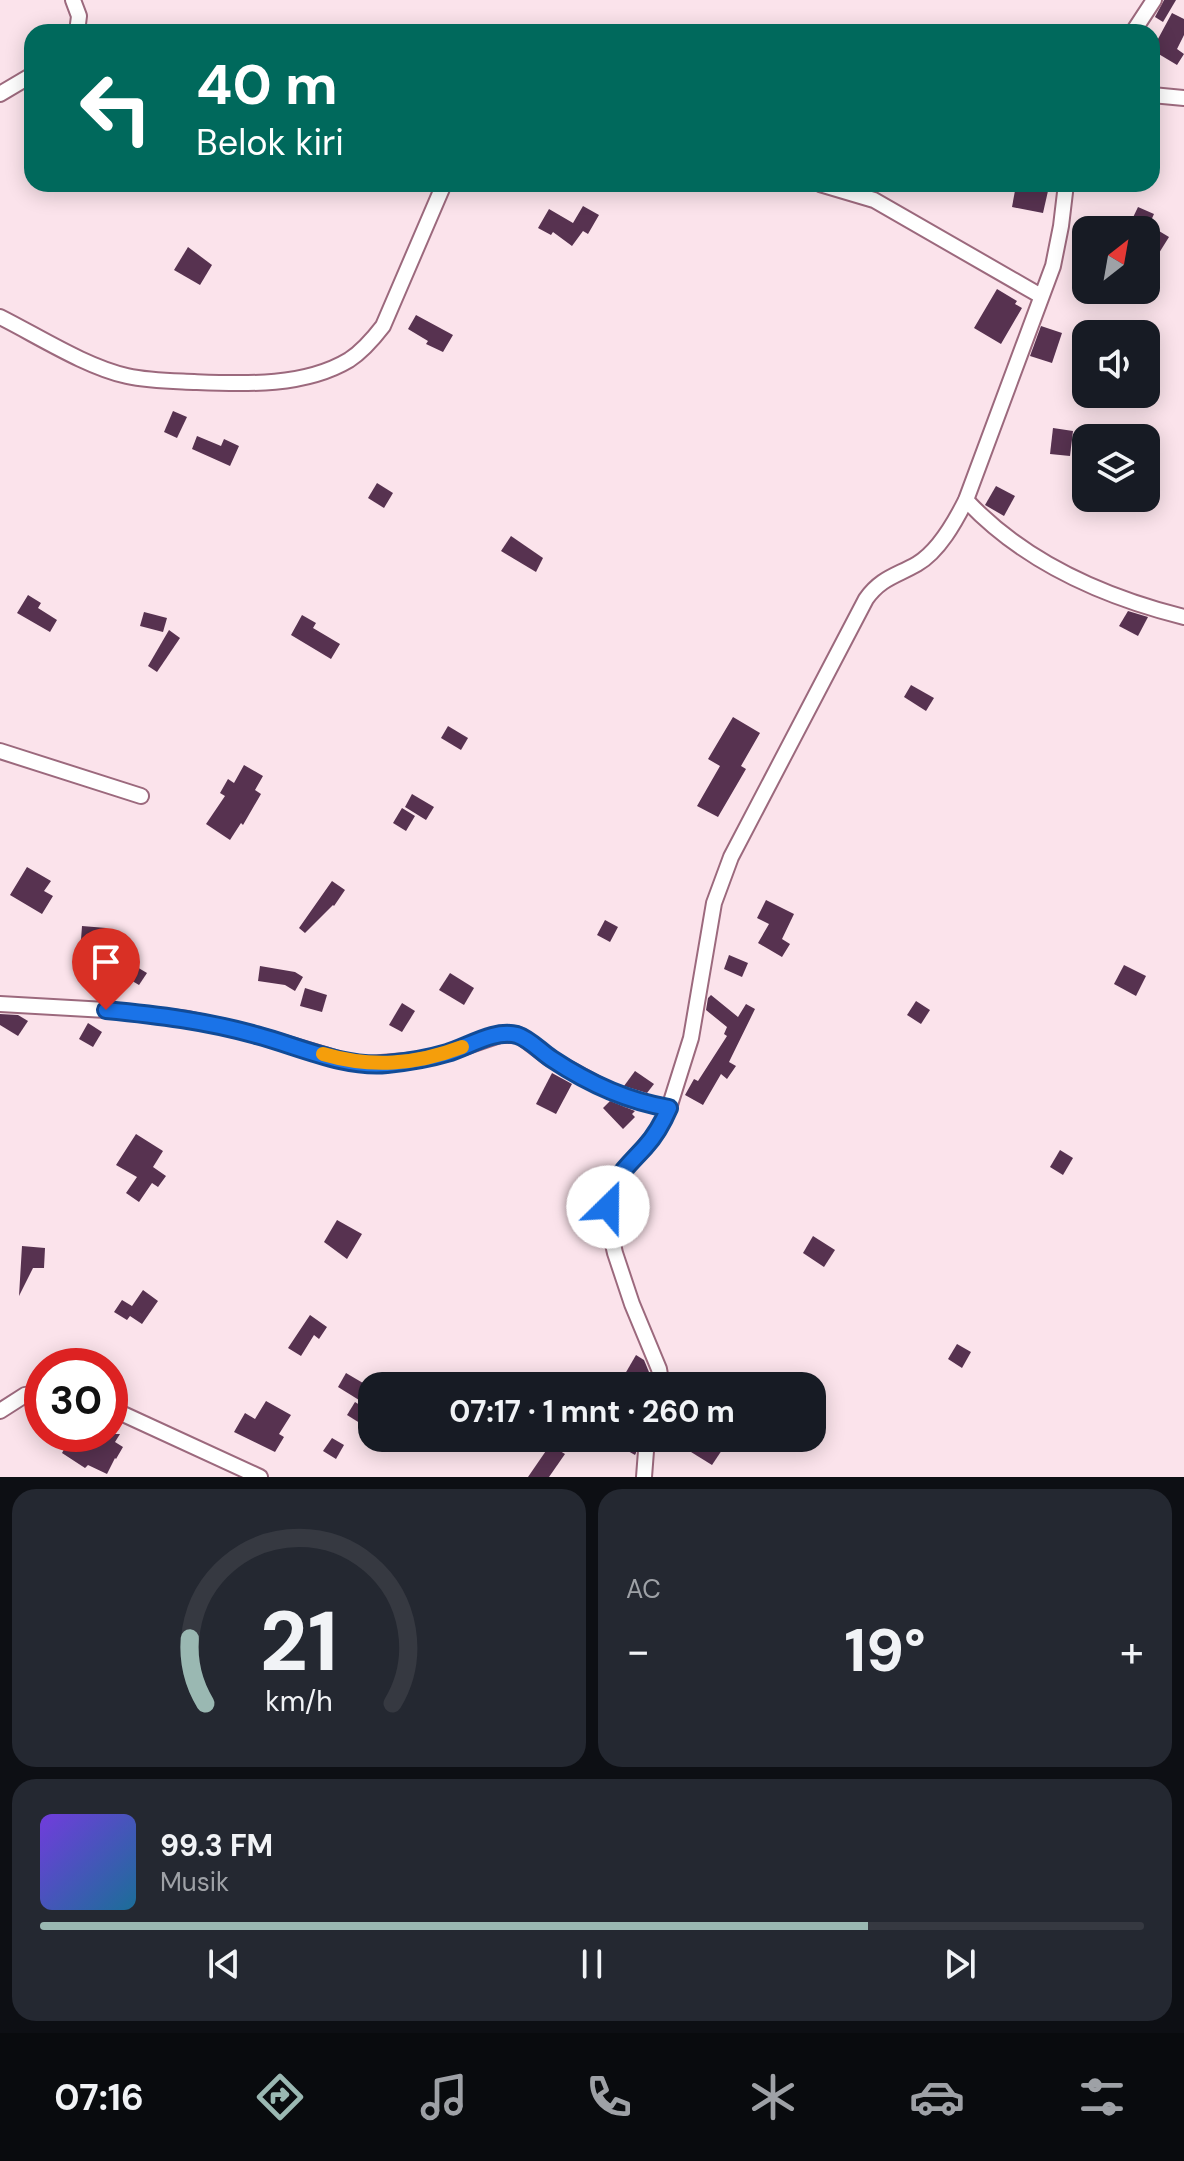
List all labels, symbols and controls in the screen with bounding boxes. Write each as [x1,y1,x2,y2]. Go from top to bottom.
text: 40 m [196,48,338,121]
icon: left [64,56,168,160]
text: Belok kiri [196,119,344,166]
north arrow [1072,216,1160,304]
map controls [1072,216,1160,512]
button: sound [1072,320,1160,408]
button: layers [1072,424,1160,512]
pin [72,928,140,1010]
icon: arrive [84,940,128,984]
position arrow [566,1165,650,1249]
speed limit sign: 30 [24,1348,128,1452]
text: 07:17 · 1 mnt · 260 m [449,1392,735,1431]
text: AC [626,1572,661,1606]
text: 21 [260,1587,338,1696]
text: 19° [844,1611,926,1690]
text: − [626,1622,650,1680]
text: + [1120,1622,1144,1680]
text: km/h [265,1683,333,1720]
text: 99.3 FM [160,1826,273,1865]
text: Musik [160,1865,229,1899]
icon: previous [202,1942,246,1986]
icon: pause [570,1942,614,1986]
icon: next [938,1942,982,1986]
icon: directions [252,2069,308,2125]
icon: music [416,2069,472,2125]
icon: phone [581,2069,637,2125]
icon: climate [745,2069,801,2125]
icon: car [909,2069,965,2125]
icon: filters [1074,2069,1130,2125]
text: 07:16 [54,2074,144,2121]

